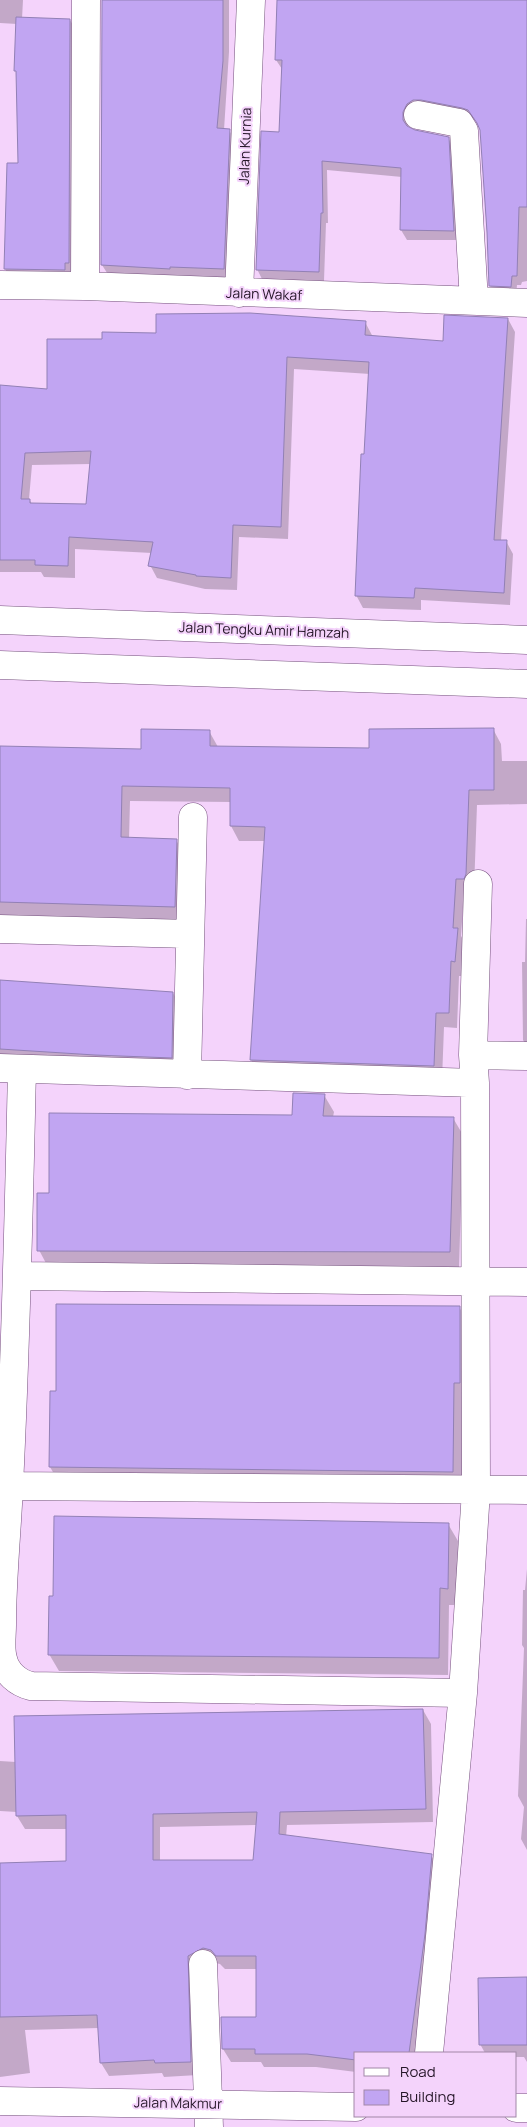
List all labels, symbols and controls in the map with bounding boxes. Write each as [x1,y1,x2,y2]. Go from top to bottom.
street label: Jalan Kurnia [234,107,255,185]
street label: Jalan Wakaf [226,283,303,304]
street label: Jalan Tengku Amir Hamzah [178,617,350,642]
legend [354,2052,517,2117]
text: Road [400,2061,436,2082]
text: Building [400,2086,455,2107]
street label: Jalan Makmur [134,2092,222,2113]

